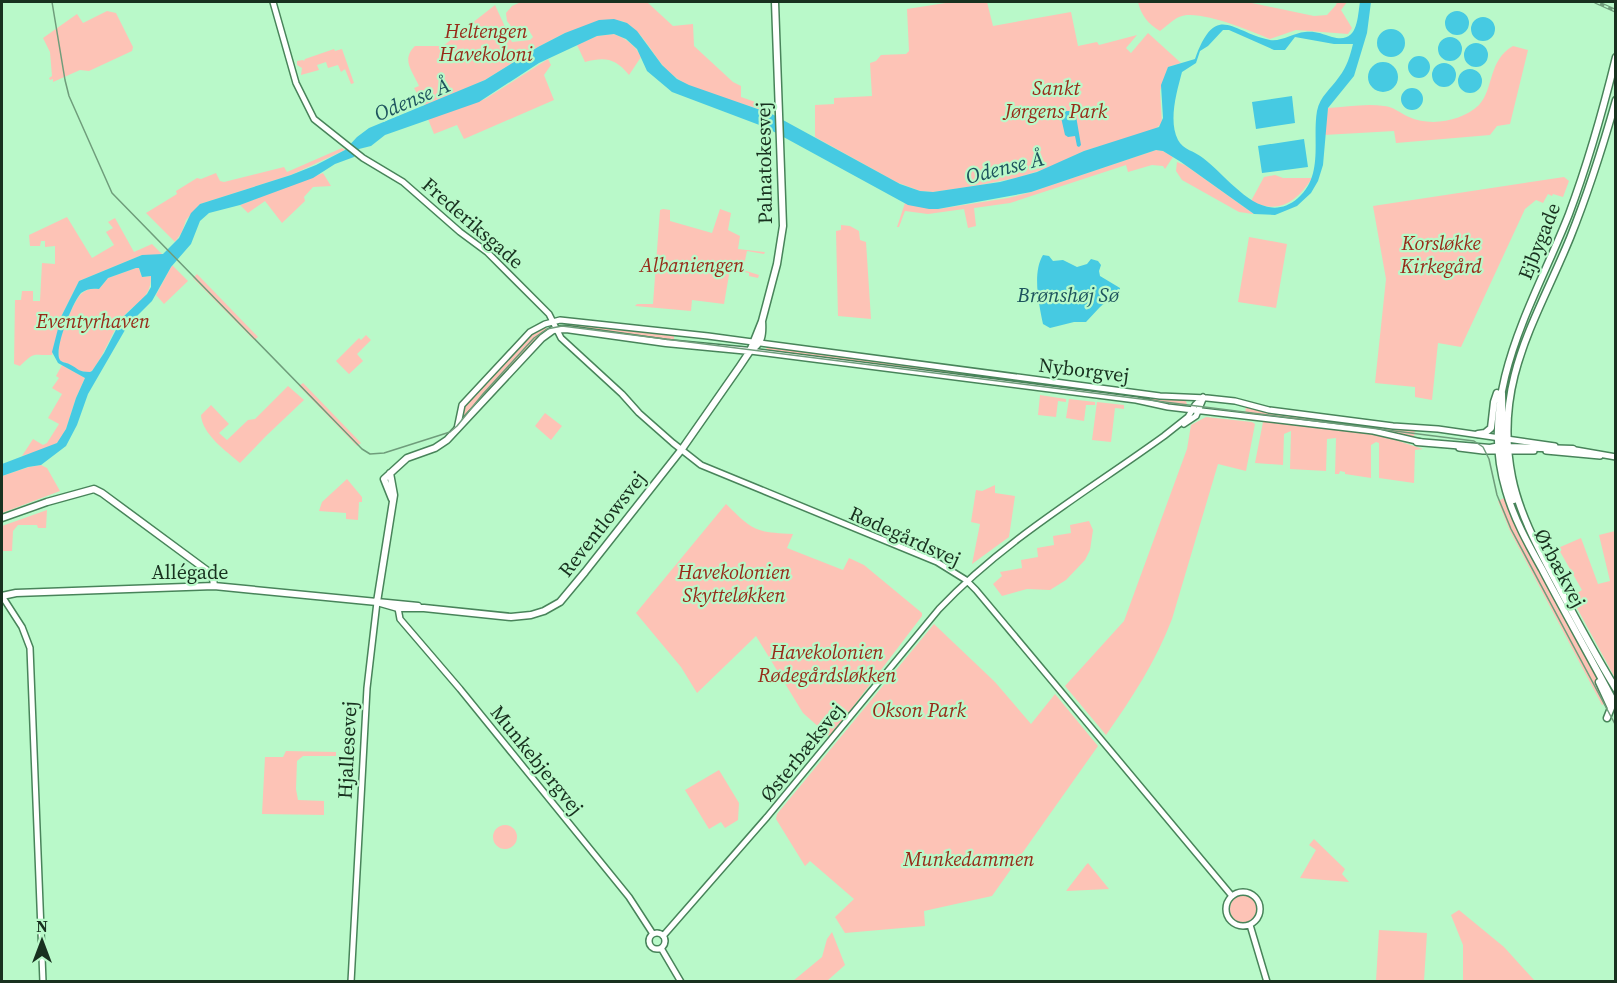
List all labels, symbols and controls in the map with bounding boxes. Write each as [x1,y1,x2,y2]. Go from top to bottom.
park label: Heltengen Havekoloni [438,17,533,68]
water label: Odense Å [369,70,455,128]
park label: Sankt Jørgens Park [1002,74,1108,125]
street label: Palnatokesvej [749,102,779,224]
water label: Odense Å [962,143,1048,191]
street label: Frederiksgade [416,171,530,275]
street label: Ejbygade [1511,198,1567,284]
park label: Korsløkke Kirkegård [1399,229,1482,280]
park label: Albaniengen [639,251,745,279]
water label: Brønshøj Sø [1016,280,1120,309]
park label: Eventyrhaven [35,307,151,335]
street label: Nyborgvej [1037,351,1131,389]
street label: Reventlowsvej [552,465,652,583]
street label: Rødegårdsvej [845,499,965,573]
street label: Ørbækvej [1527,524,1593,612]
street label: Allégade [151,558,229,586]
park label: Havekolonien Skytteløkken [676,558,791,609]
park label: Havekolonien Rødegårdsløkken [757,638,897,689]
park label: Okson Park [872,696,966,724]
street label: Østerbæksvej [753,697,851,807]
street label: Munkebjergvej [484,699,590,821]
street label: Hjallesevej [330,700,364,800]
park label: Munkedammen [903,845,1035,873]
north arrow [12,911,72,971]
text: N [36,915,48,937]

